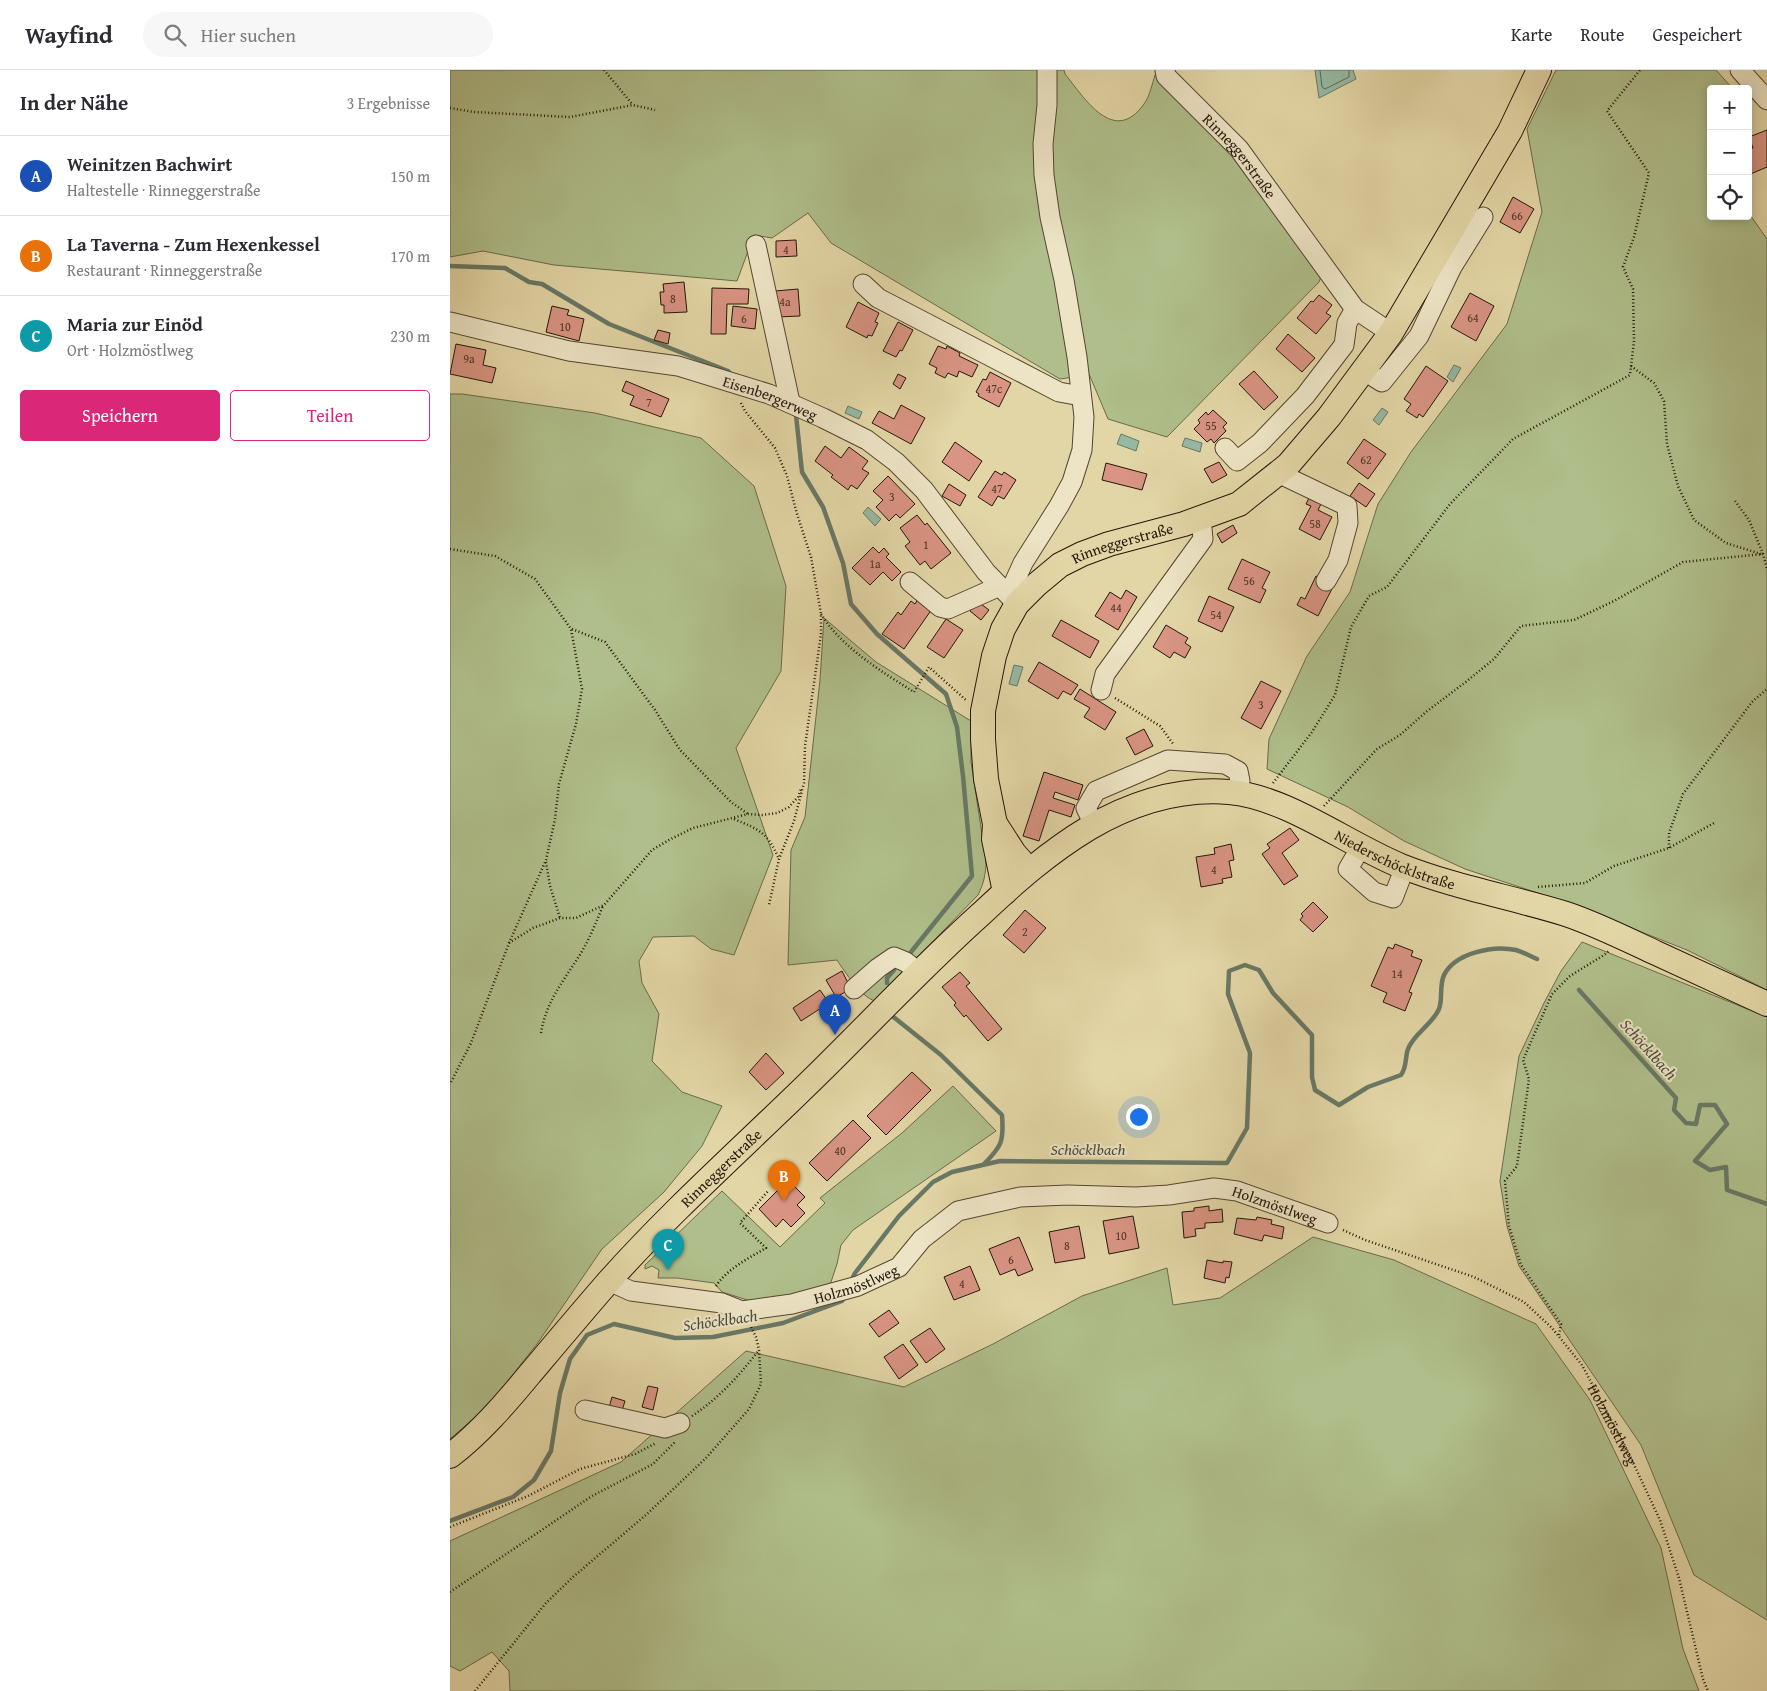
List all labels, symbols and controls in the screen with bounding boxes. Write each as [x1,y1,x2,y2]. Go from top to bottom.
search box [143,12,493,57]
text: Wayfind [25,17,113,52]
icon: search [161,21,189,49]
text: Hier suchen [201,21,296,49]
text: Karte [1511,21,1552,48]
text: Route [1580,21,1625,48]
text: Gespeichert [1653,21,1742,48]
map controls [1707,85,1752,220]
button: + [1707,85,1752,130]
text: In der Nähe [20,87,128,118]
text: 3 Ergebnisse [347,91,430,115]
street label: Rinneggerstraße [1198,108,1282,202]
button: − [1707,130,1752,175]
text: Weinitzen Bachwirt [67,150,232,178]
text: A [31,164,41,188]
text: 150 m [390,164,430,188]
button: locate [1707,175,1752,220]
text: Haltestelle · Rinneggerstraße [67,178,261,202]
house number: 66 [1511,207,1523,224]
text: La Taverna - Zum Hexenkessel [67,230,320,258]
house number: 4 [783,241,789,258]
text: B [31,244,41,268]
text: 170 m [390,244,430,268]
text: Restaurant · Rinneggerstraße [67,258,262,282]
house number: 8 [670,290,676,307]
house number: 4a [779,293,791,310]
house number: 64 [1467,309,1479,326]
text: Maria zur Einöd [67,310,203,338]
house number: 6 [741,310,747,327]
house number: 10 [559,318,571,335]
text: C [31,324,41,348]
text: 230 m [390,324,430,348]
text: Ort · Holzmöstlweg [67,338,193,362]
house number: 9a [463,350,475,367]
street label: Eisenbergerweg [720,370,821,425]
house number: 47c [986,380,1003,397]
button: Speichern [20,390,220,441]
button: Teilen [230,390,430,441]
house number: 7 [646,394,652,411]
house number: 55 [1205,417,1217,434]
house number: 62 [1360,451,1372,468]
house number: 47 [991,480,1003,497]
house number: 3 [889,488,895,505]
house number: 58 [1309,515,1321,532]
street label: Rinneggerstraße [1068,517,1175,568]
house number: 1 [923,536,929,553]
house number: 1a [869,555,881,572]
house number: 56 [1243,572,1255,589]
house number: 44 [1110,599,1122,616]
house number: 54 [1210,606,1222,623]
house number: 3 [1258,696,1264,713]
street label: Niederschöcklstraße [1331,824,1458,894]
house number: 4 [1211,861,1217,878]
house number: 2 [1022,923,1028,940]
house number: 14 [1391,965,1403,982]
pin: A [819,994,851,1035]
water label: Schöcklbach [1615,1013,1683,1085]
your location [1126,1104,1152,1130]
street label: Rinneggerstraße [675,1124,766,1212]
water label: Schöcklbach [1050,1137,1126,1161]
house number: 40 [834,1142,846,1159]
pin: B [768,1160,800,1201]
street label: Holzmöstlweg [1230,1180,1321,1229]
house number: 10 [1115,1227,1127,1244]
pin: C [652,1229,684,1270]
house number: 8 [1064,1237,1070,1254]
house number: 6 [1008,1251,1014,1268]
street label: Holzmöstlweg [811,1258,902,1308]
house number: 4 [959,1275,965,1292]
water label: Schöcklbach [681,1303,759,1337]
street label: Holzmöstlweg [1583,1380,1643,1469]

